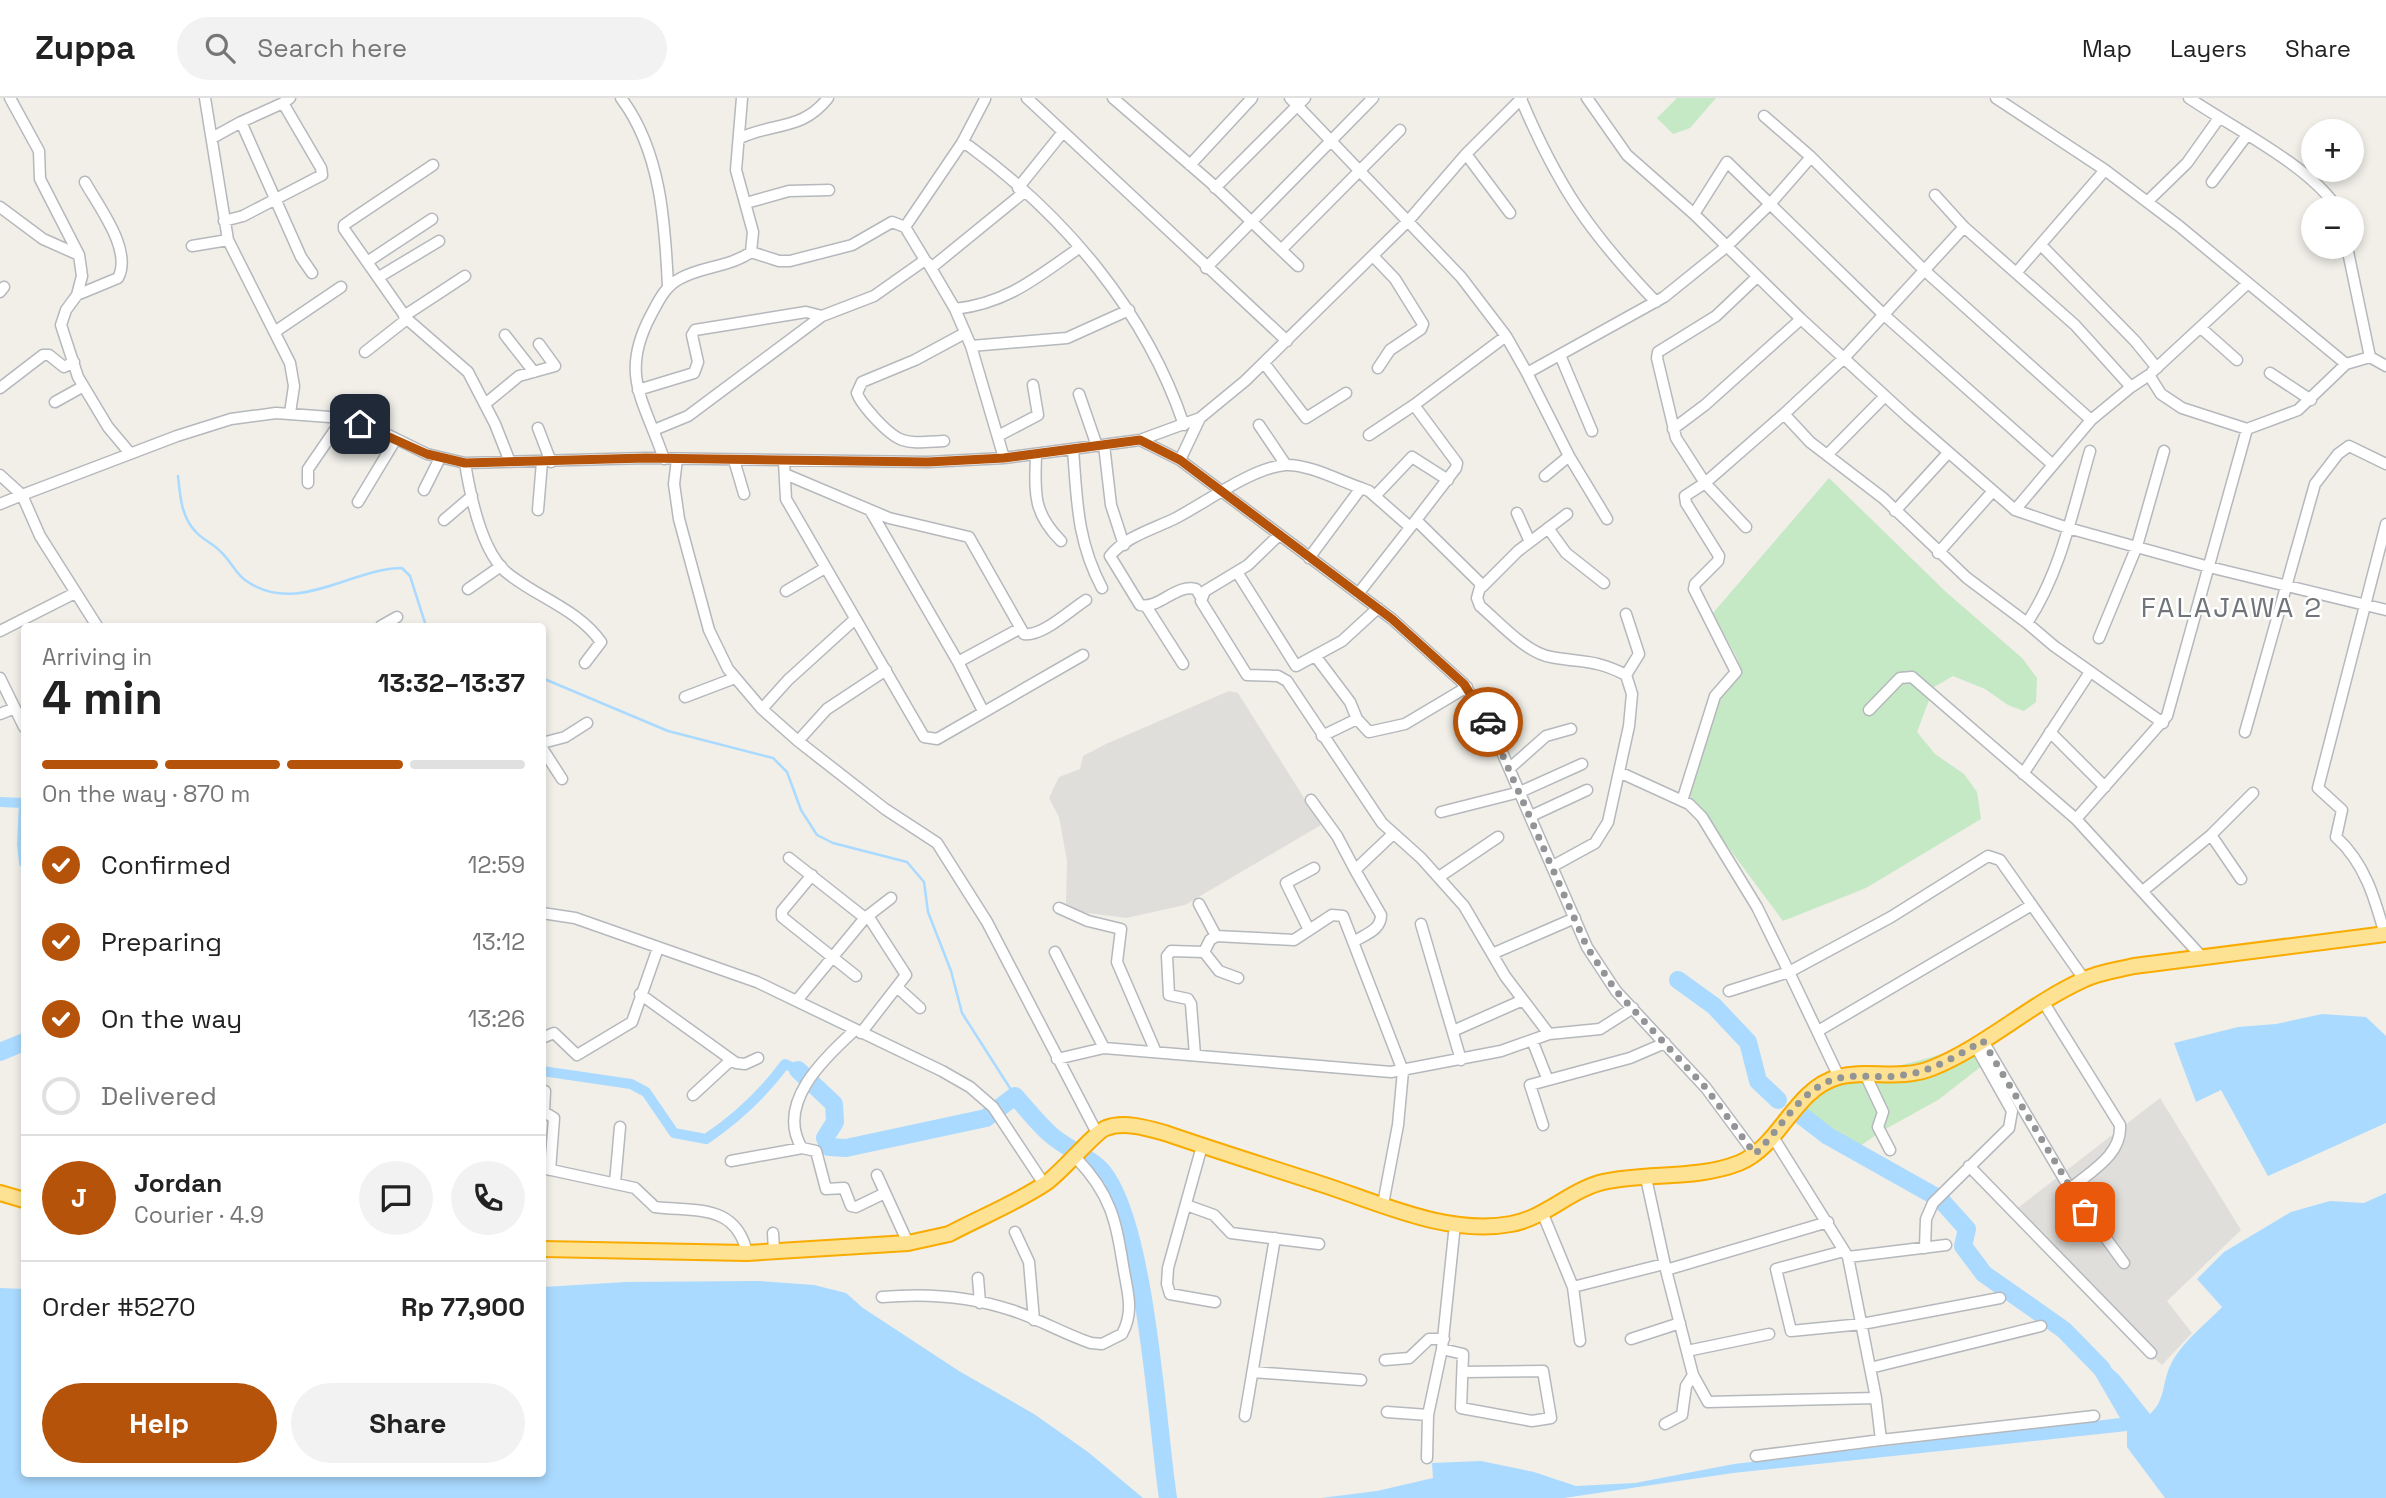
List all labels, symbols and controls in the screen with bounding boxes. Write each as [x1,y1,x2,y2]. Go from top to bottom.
search box [177,17,667,80]
text: Zuppa [35,27,135,69]
icon: search [201,29,239,67]
text: Search here [257,31,407,65]
text: Map [2082,33,2132,64]
text: Layers [2170,33,2247,64]
text: Share [2285,33,2351,64]
map controls [2301,119,2364,259]
button: + [2301,119,2364,182]
button: − [2301,196,2364,259]
pin [330,394,390,454]
icon: home [341,405,379,443]
district label: FALAJAWA 2 [2141,589,2323,625]
text: Arriving in [42,642,152,672]
text: 13:32–13:37 [378,666,525,700]
text: 4 min [42,669,163,727]
courier [1453,687,1523,757]
icon: car [1469,703,1507,741]
text: On the way · 870 m [42,779,250,809]
icon: check [42,846,80,884]
text: Confirmed [101,848,231,882]
text: 12:59 [468,850,525,880]
icon: check [42,923,80,961]
text: Preparing [101,925,222,959]
text: 13:12 [472,927,525,957]
icon: check [42,1000,80,1038]
text: On the way [101,1002,242,1036]
text: 13:26 [468,1004,525,1034]
text: Delivered [101,1079,217,1113]
button: chat [359,1161,433,1235]
button: phone [451,1161,525,1235]
text: Jordan [134,1166,222,1200]
text: J [71,1181,87,1215]
pin [2055,1182,2115,1242]
icon: bag [2066,1193,2104,1231]
text: Courier · 4.9 [134,1200,264,1230]
text: Order #5270 [42,1290,196,1324]
text: Rp 77,900 [401,1290,525,1324]
button: Help [42,1383,277,1463]
button: Share [291,1383,525,1463]

